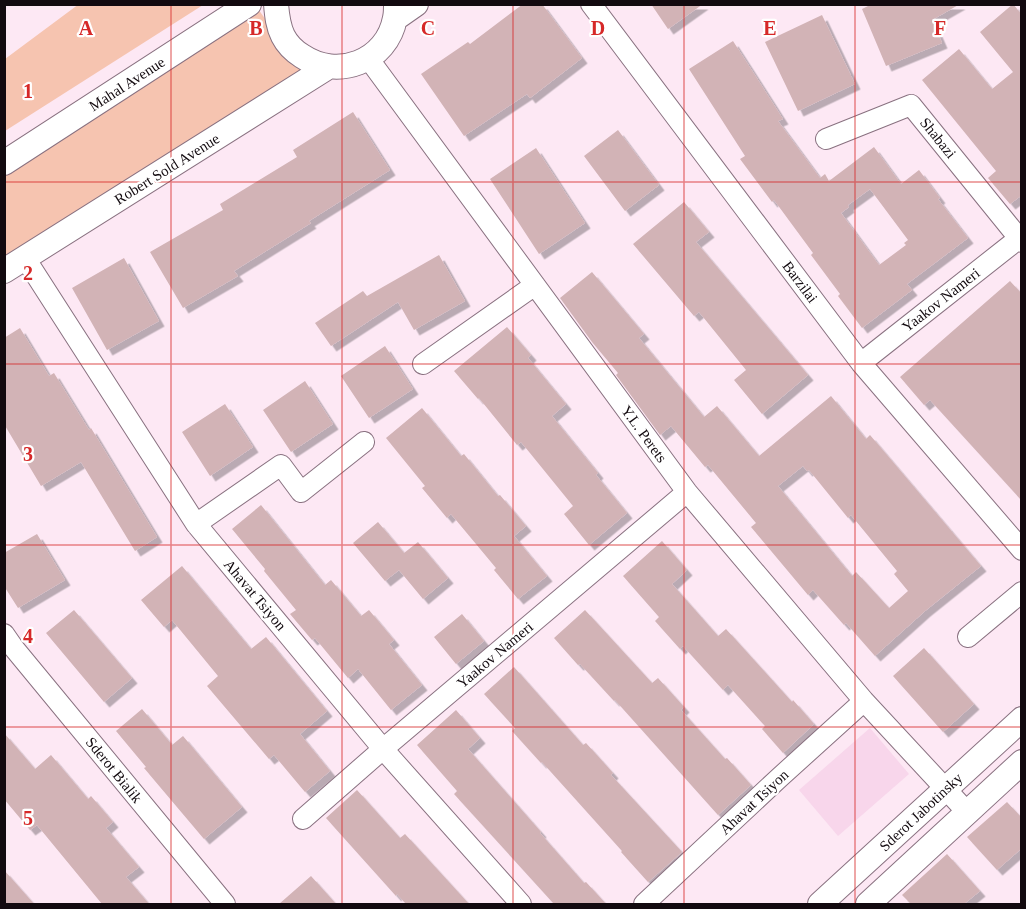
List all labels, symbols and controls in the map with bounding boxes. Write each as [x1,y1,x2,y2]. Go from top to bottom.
text: A [79,17,94,39]
text: B [249,17,263,39]
text: C [421,17,435,39]
text: D [591,17,605,39]
text: E [763,17,777,39]
text: F [934,17,946,39]
street label: Mahal Avenue [86,53,168,114]
text: 1 [23,80,33,102]
street label: Shabazi [917,115,959,161]
street label: Robert Sold Avenue [112,130,223,208]
street label: Barzilai [779,258,821,306]
text: 2 [23,262,33,284]
street label: Yaakov Nameri [899,265,983,335]
street label: Y.L. Perets [618,403,670,466]
text: 3 [23,443,33,465]
street label: Ahavat Tsiyon [221,556,290,634]
street label: Yaakov Nameri [454,619,536,691]
text: 4 [23,625,33,647]
street label: Sderot Bialik [83,734,146,806]
street label: Ahavat Tsiyon [717,766,792,838]
street label: Sderot Jabotinsky [876,769,966,854]
text: 5 [23,807,33,829]

